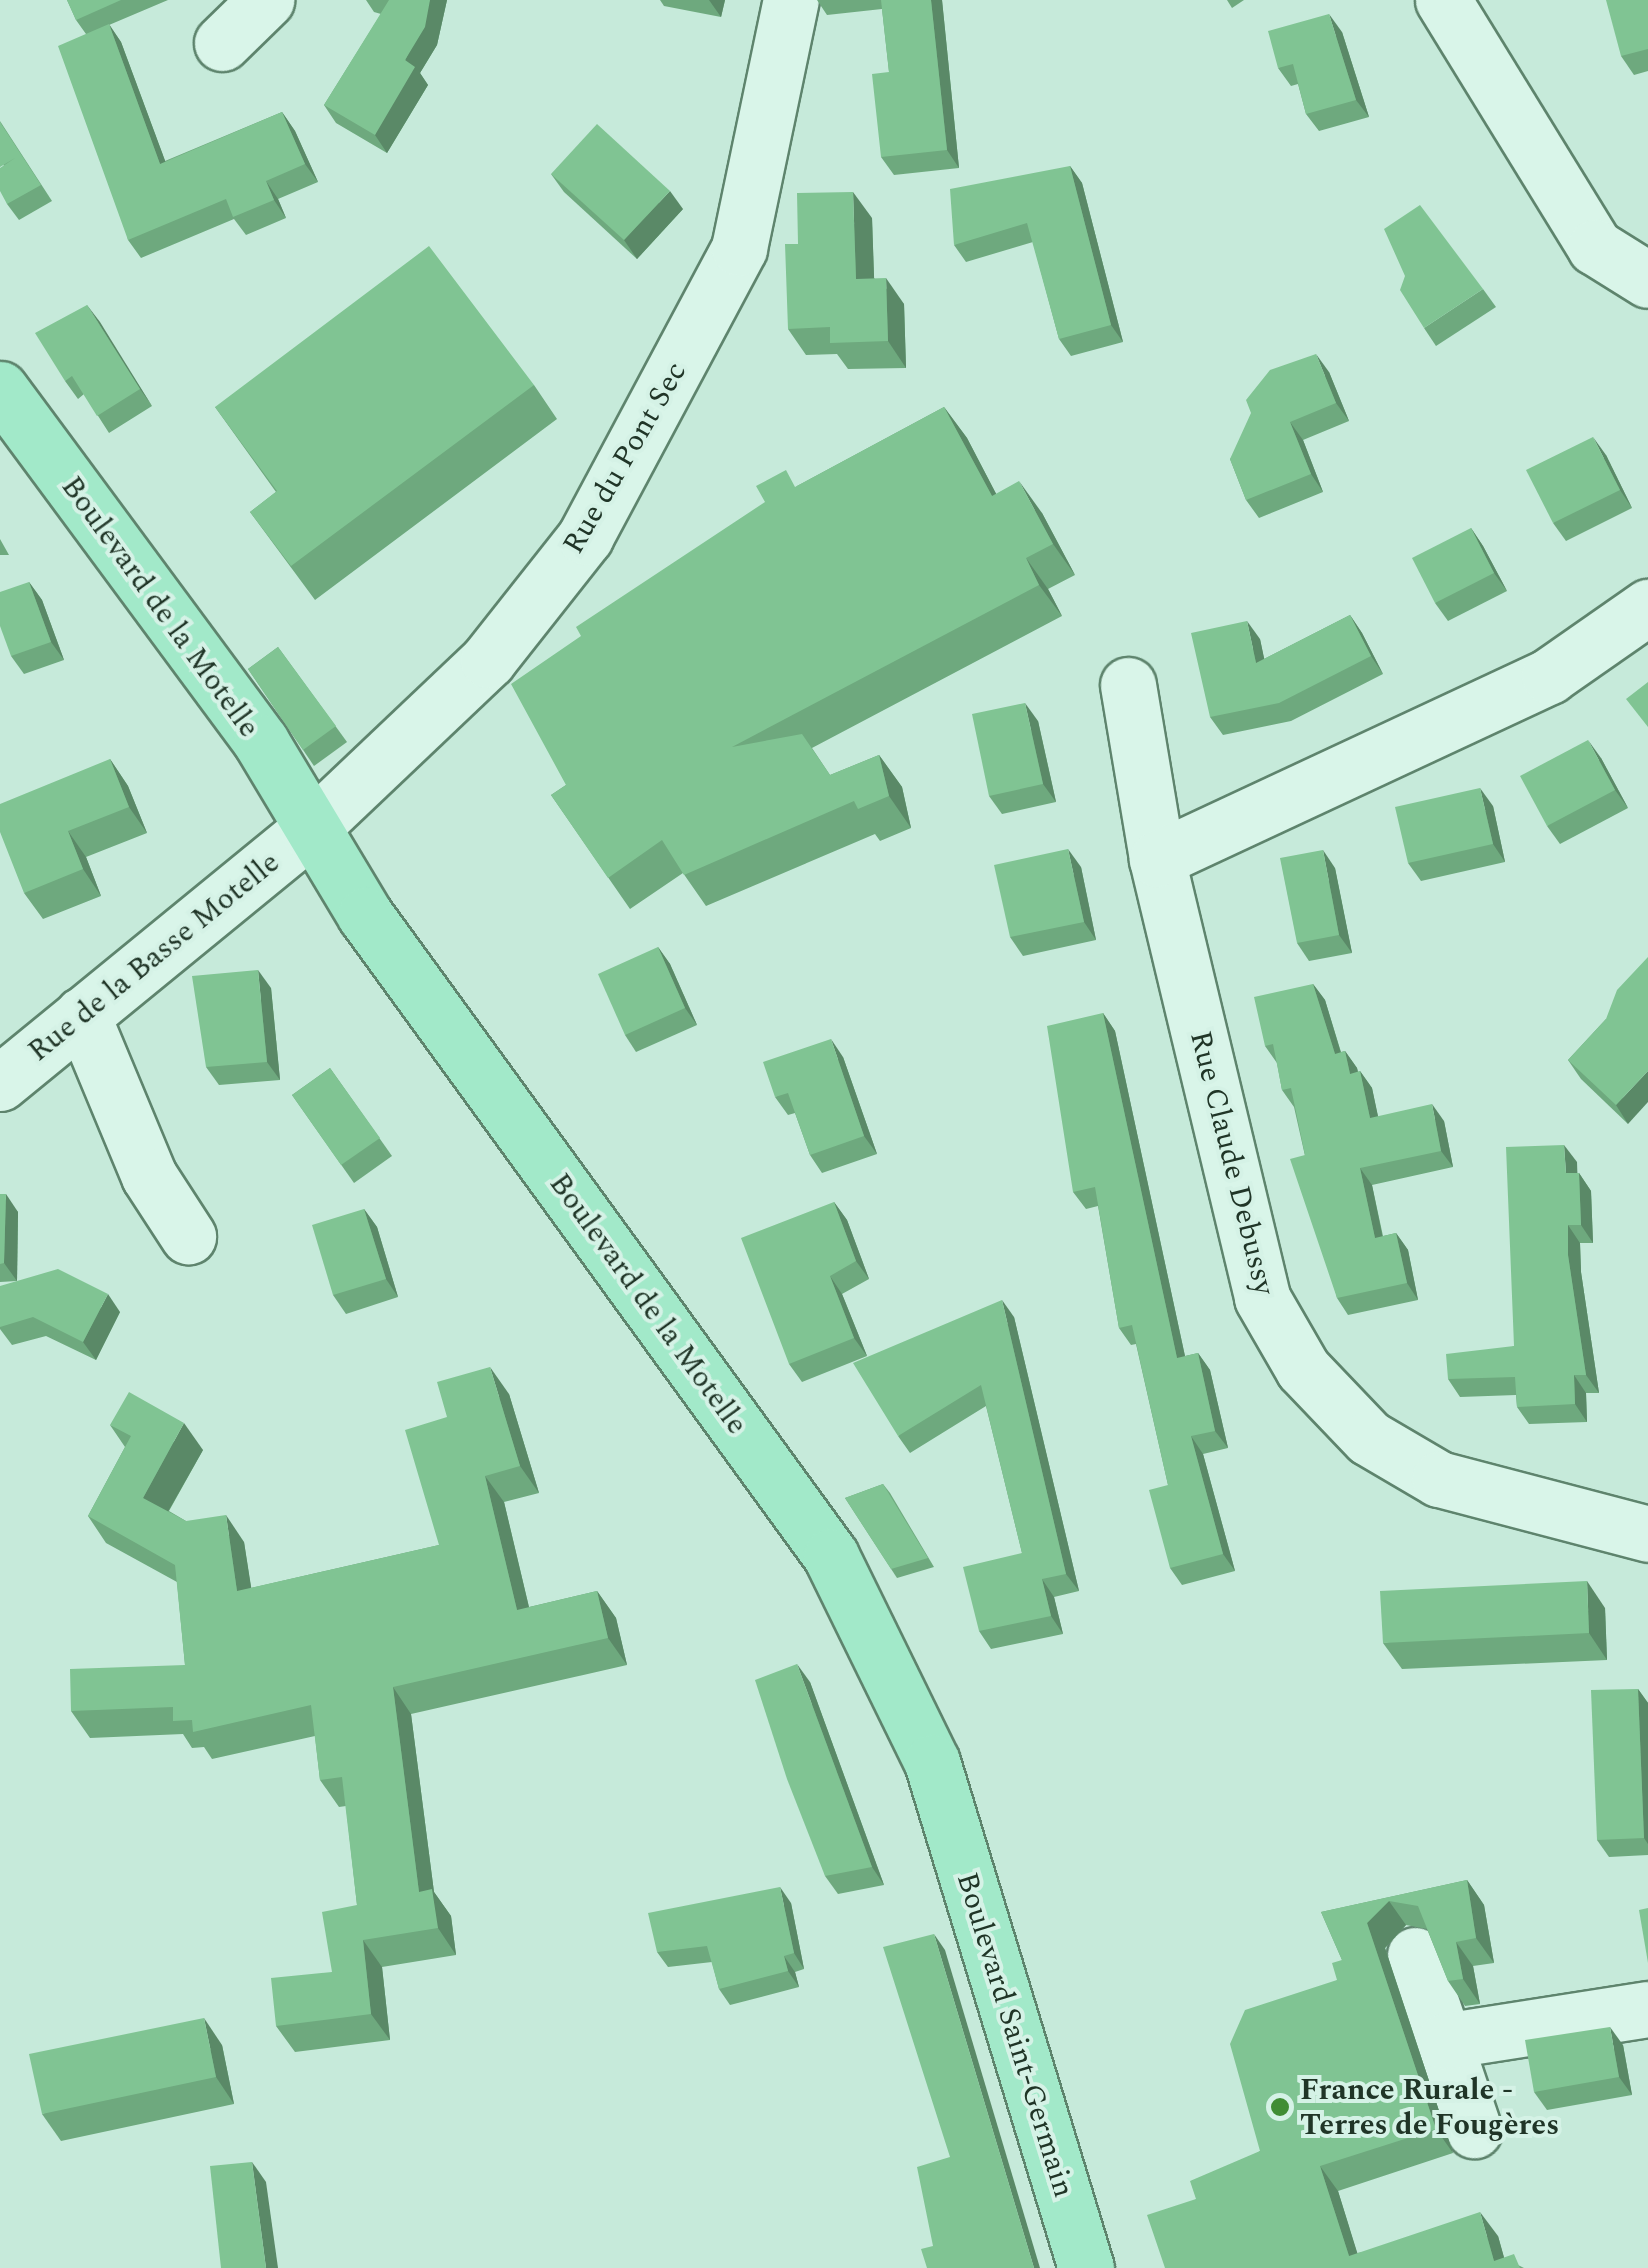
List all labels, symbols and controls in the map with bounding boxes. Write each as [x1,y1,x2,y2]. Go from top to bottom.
street label: Rue du Pont Sec [556,356,694,560]
street label: Boulevard de la Motelle [53,470,267,744]
street label: Rue de la Basse Motelle [21,845,287,1069]
street label: Rue Claude Debussy [1182,1027,1282,1299]
street label: Boulevard de la Motelle [541,1167,755,1441]
street label: Boulevard Saint-Germain [948,1868,1082,2202]
place label: France Rurale - Terres de Fougères [1300,2072,1559,2142]
marker: France Rurale - Terres de Fougères [1269,2096,1291,2118]

